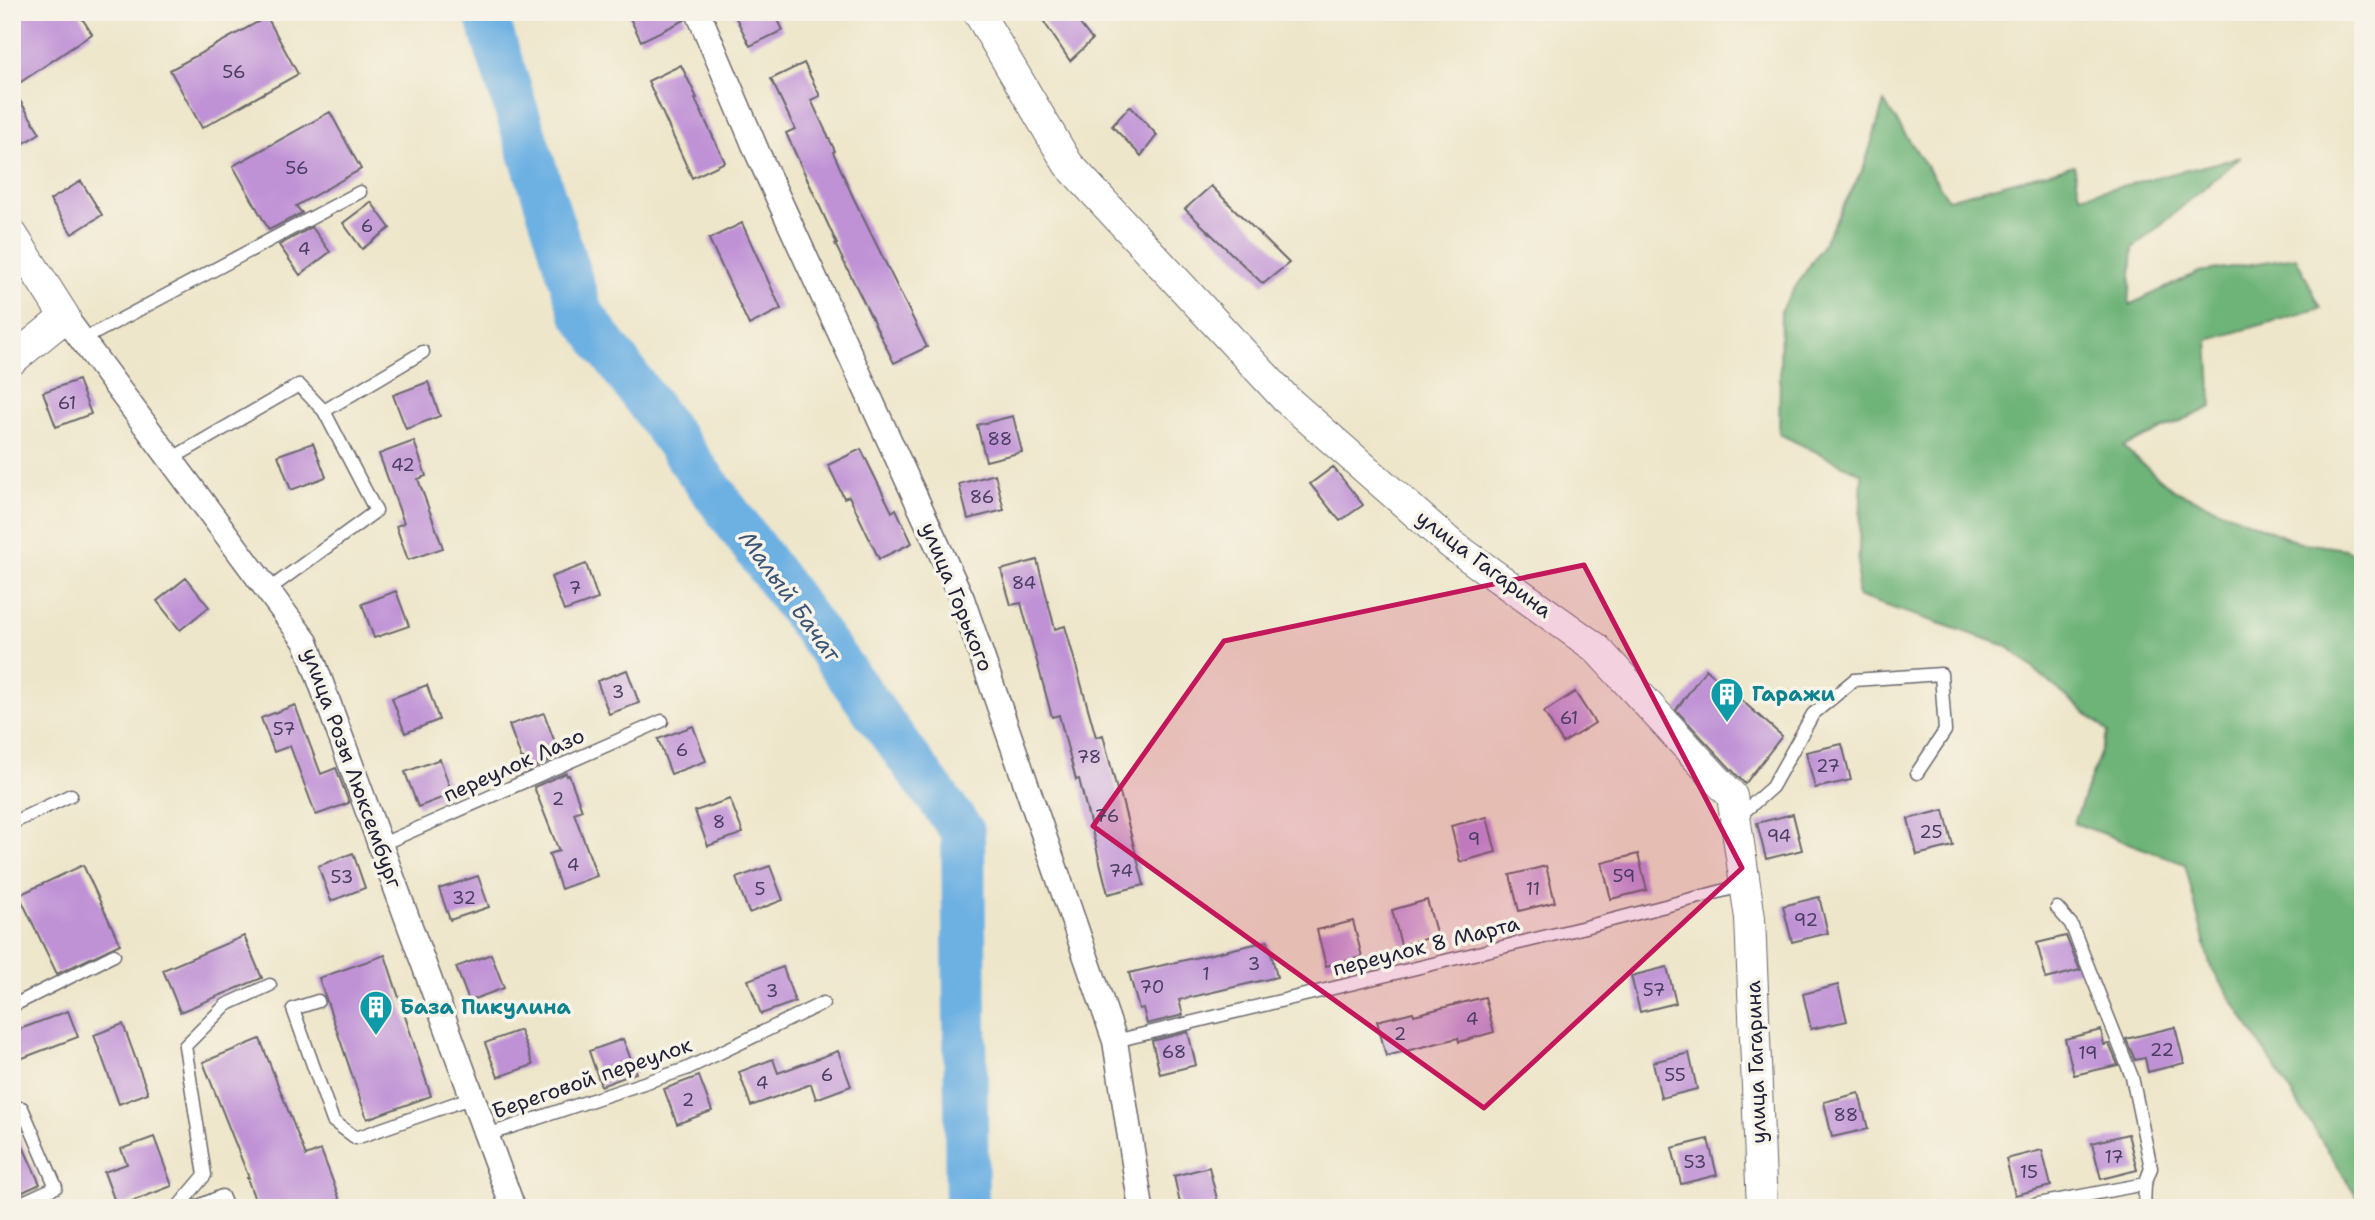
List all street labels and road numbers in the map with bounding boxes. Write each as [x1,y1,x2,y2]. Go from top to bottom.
street label: улица Гагарина [1410,504,1558,624]
street label: улица Горького [914,518,1000,676]
street label: улица Розы Люксембург [295,644,409,893]
street label: переулок Лазо [439,721,589,809]
street label: переулок 8 Марта [1330,909,1522,983]
street label: улица Гагарина [1739,980,1773,1144]
street label: Береговой переулок [488,1031,696,1125]

